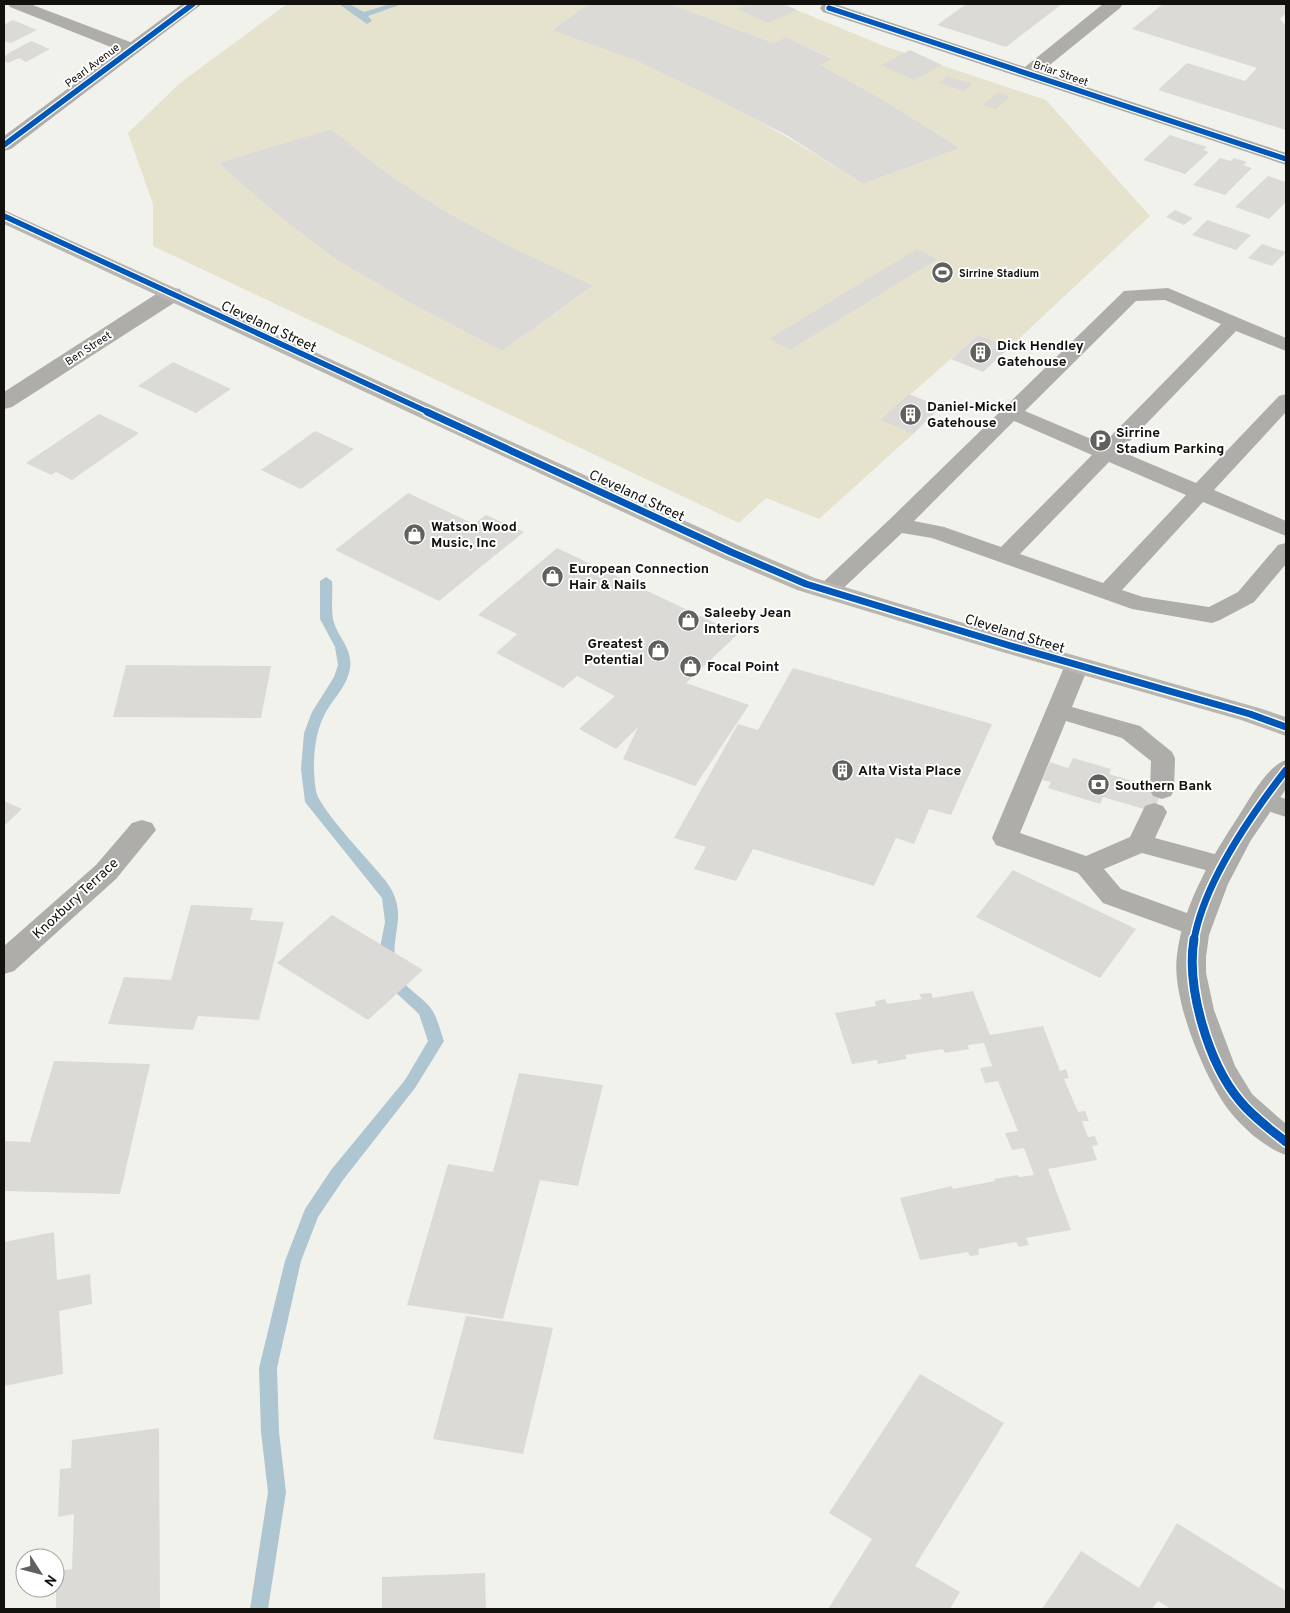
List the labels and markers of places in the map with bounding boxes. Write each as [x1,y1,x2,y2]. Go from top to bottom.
sports icon: Sirrine Stadium [931,261,955,285]
place label: Sirrine Stadium [959,267,1039,281]
place label: Dick Hendley Gatehouse [997,338,1084,371]
building icon: Dick Hendley Gatehouse [969,341,993,365]
place label: Daniel-Mickel Gatehouse [927,399,1017,432]
building icon: Daniel-Mickel Gatehouse [899,402,923,426]
place label: Sirrine Stadium Parking [1116,425,1224,458]
parking icon: Sirrine Stadium Parking [1088,428,1112,452]
place label: Watson Wood Music, Inc [431,519,517,552]
shop icon: Watson Wood Music, Inc [403,522,427,546]
place label: European Connection Hair & Nails [569,561,709,594]
shop icon: European Connection Hair & Nails [541,564,565,588]
place label: Saleeby Jean Interiors [704,605,791,638]
shop icon: Saleeby Jean Interiors [676,608,700,632]
place label: Greatest Potential [584,636,643,669]
shop icon: Greatest Potential [647,639,671,663]
shop icon: Focal Point [679,654,703,678]
place label: Focal Point [707,659,779,676]
building icon: Alta Vista Place [830,758,854,782]
place label: Alta Vista Place [858,763,962,780]
bank icon: Southern Bank [1087,773,1111,797]
place label: Southern Bank [1115,778,1212,795]

